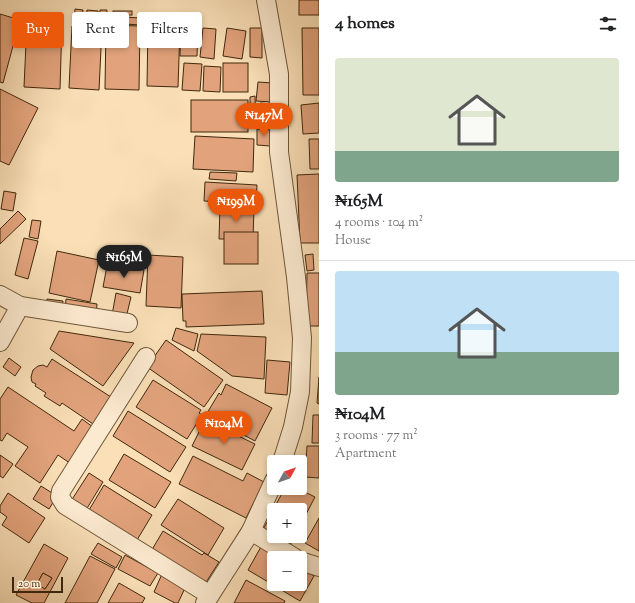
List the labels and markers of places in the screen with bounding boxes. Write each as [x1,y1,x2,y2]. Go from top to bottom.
pin: ₦147M [236,103,292,137]
pin: ₦199M [208,189,264,223]
pin: ₦165M [96,245,152,279]
pin: ₦104M [196,411,252,445]

